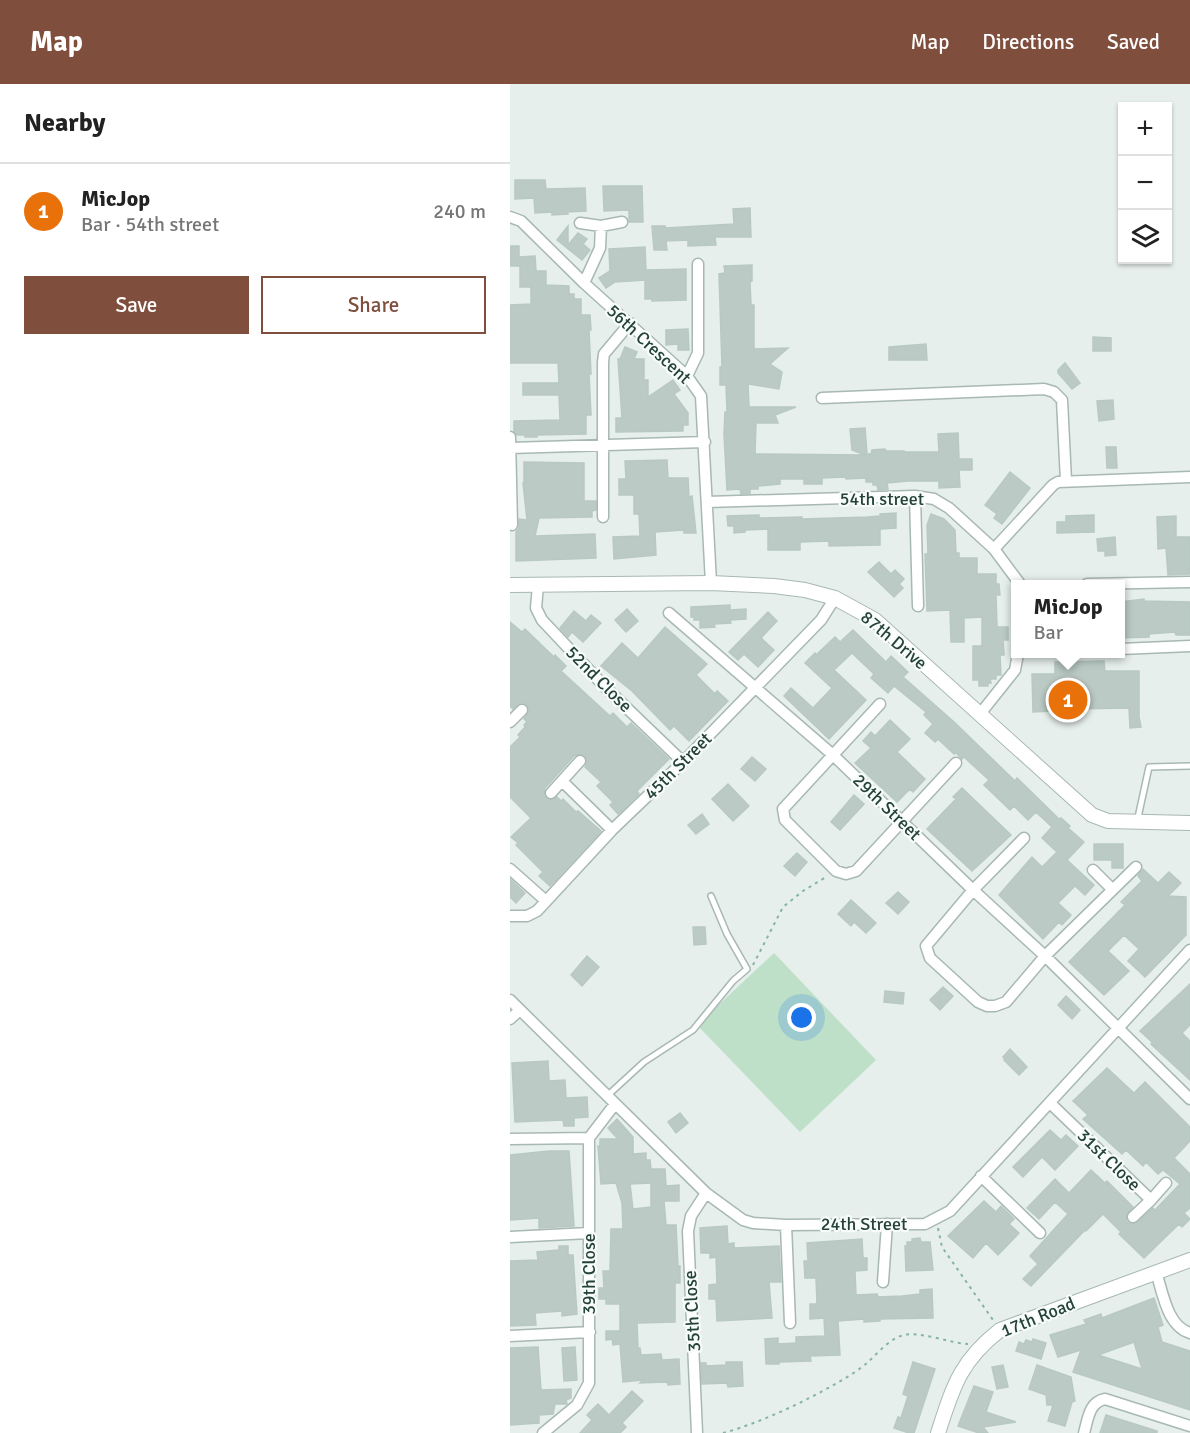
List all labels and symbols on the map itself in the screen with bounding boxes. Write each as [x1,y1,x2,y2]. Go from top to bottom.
street label: 56th Crescent [602,299,696,389]
street label: 54th street [840,488,924,510]
street label: 87th Drive [856,606,932,674]
street label: 52nd Close [561,641,637,717]
pin: 1 [1048,678,1088,722]
street label: 45th Street [640,728,716,804]
street label: 29th Street [848,769,926,845]
your location [787,1003,816,1032]
street label: 31st Close [1073,1124,1145,1196]
street label: 24th Street [821,1213,907,1235]
street label: 39th Close [578,1233,600,1315]
street label: 35th Close [679,1270,705,1352]
street label: 17th Road [998,1292,1078,1342]

